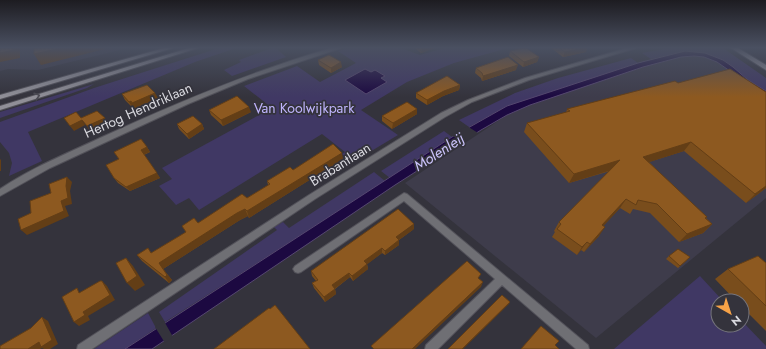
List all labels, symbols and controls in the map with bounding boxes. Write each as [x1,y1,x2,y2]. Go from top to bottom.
street label: Hertog Hendriklaan [81,77,195,143]
one-way arrow [34,92,41,101]
park label: Van Koolwijkpark [254,98,355,118]
water label: Molenleij [409,127,469,177]
street label: Brabantlaan [306,137,374,191]
north arrow [710,293,750,333]
text: N [728,312,745,330]

